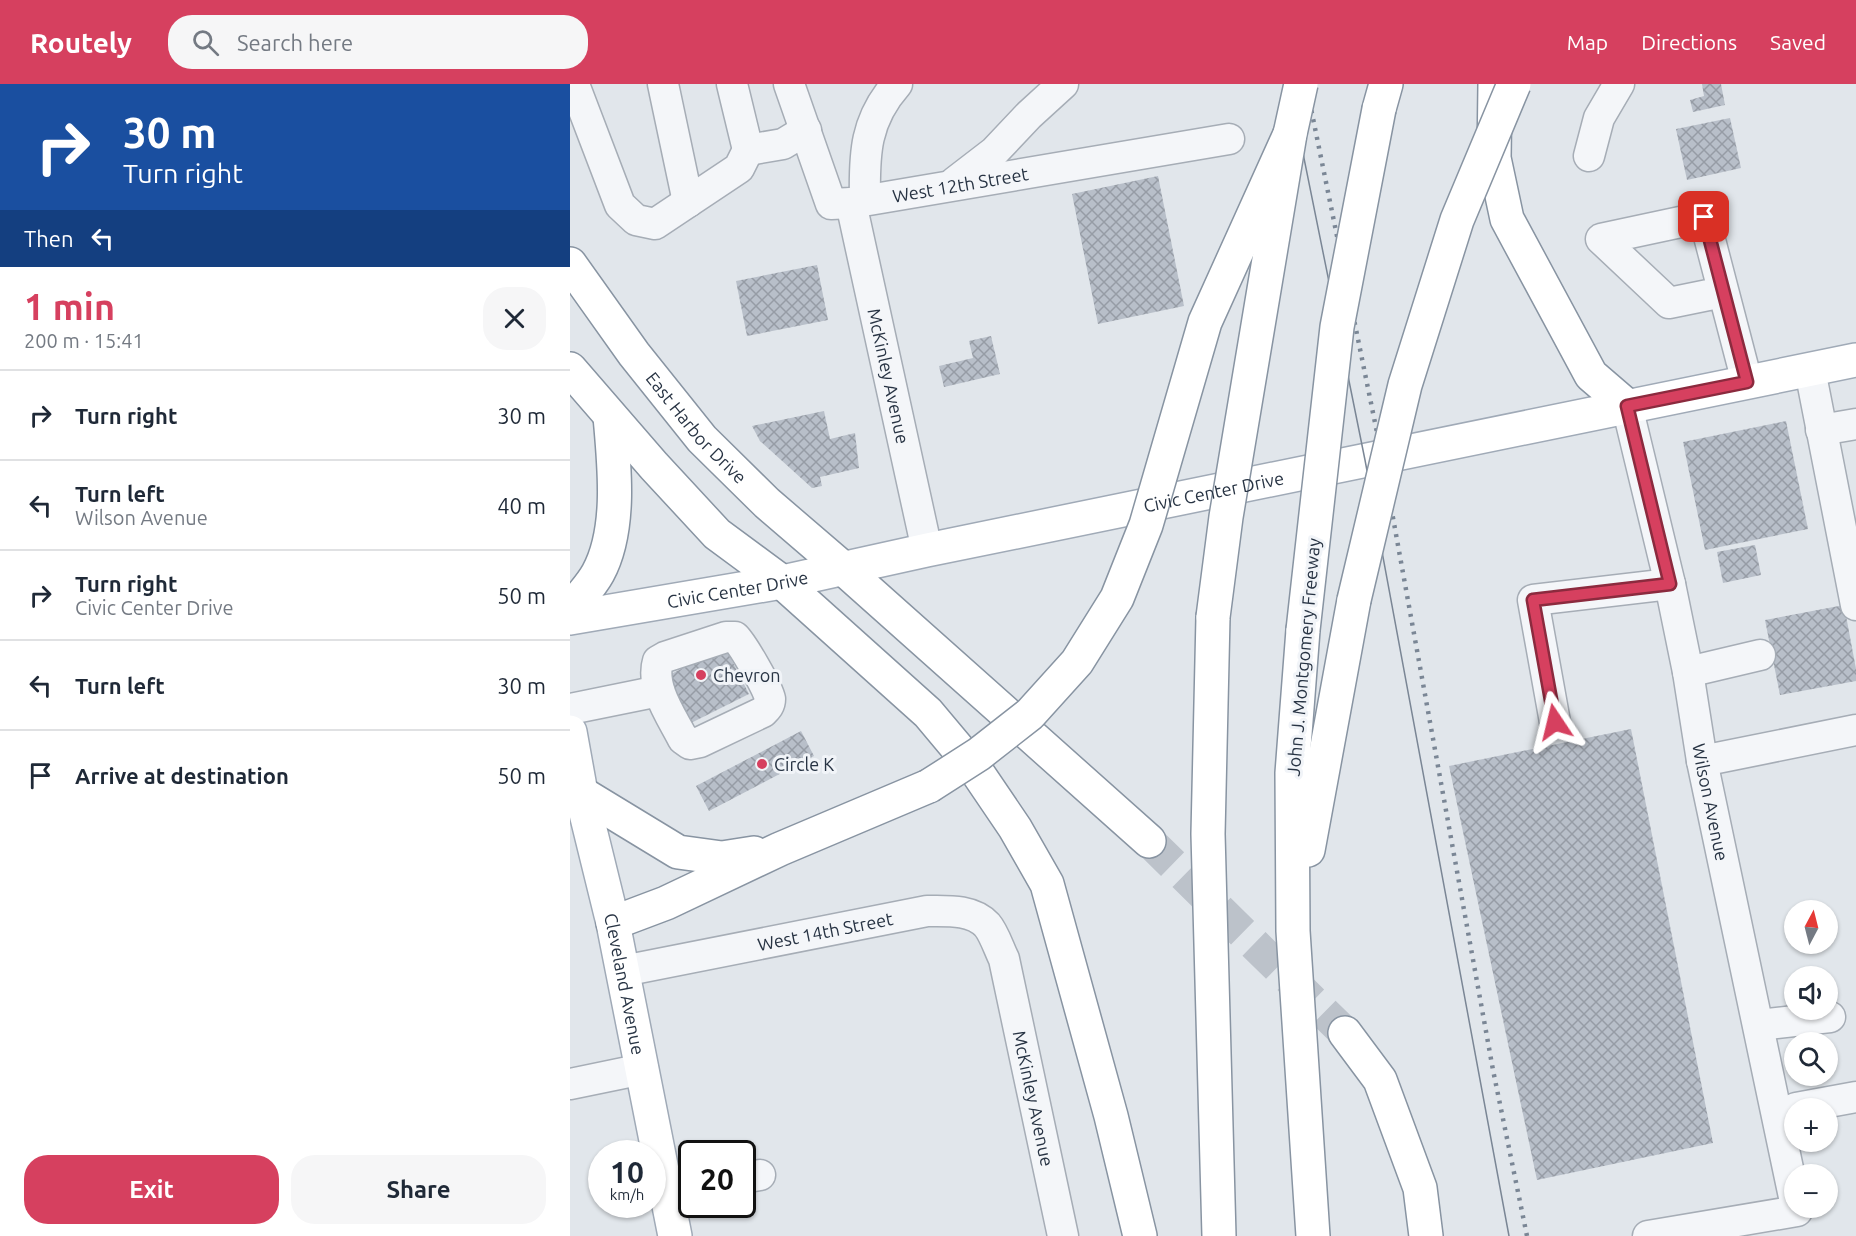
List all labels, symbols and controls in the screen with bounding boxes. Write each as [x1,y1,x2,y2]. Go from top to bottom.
search box [168,15,588,69]
icon: search [189,26,222,59]
text: Routely [30,27,132,58]
text: Search here [237,30,353,55]
text: Map [1567,30,1608,54]
text: Directions [1641,30,1737,54]
text: Saved [1770,30,1826,54]
icon: right [24,108,102,186]
text: 30 m [123,109,217,156]
text: Turn right [123,158,243,188]
street label: West 12th Street [891,163,1030,206]
pin [1678,191,1729,242]
icon: arrive [1687,200,1720,233]
icon: left [86,222,119,255]
text: Then [24,226,74,251]
text: 1 min [24,286,115,327]
button: close [483,287,546,350]
street label: McKinley Avenue [864,306,913,446]
text: 200 m · 15:41 [24,329,144,352]
street label: East Harbor Drive [642,368,751,487]
icon: right [24,399,57,432]
text: Turn right [75,403,177,428]
text: 30 m [497,403,546,428]
street label: Civic Center Drive [1142,467,1286,516]
text: Turn left [75,481,165,506]
icon: left [24,489,57,522]
text: 40 m [497,493,546,518]
text: Wilson Avenue [75,506,208,529]
street label: John J. Montgomery Freeway [1283,537,1323,777]
street label: Civic Center Drive [666,567,810,611]
text: Turn right [75,571,177,596]
icon: right [24,579,57,612]
text: 50 m [497,583,546,608]
text: Civic Center Drive [75,596,234,619]
place label: Chevron [713,665,781,685]
marker: Chevron [694,668,708,682]
icon: left [24,669,57,702]
text: Turn left [75,673,165,698]
text: 30 m [497,673,546,698]
position arrow [1523,690,1587,754]
street label: Wilson Avenue [1689,742,1733,863]
place label: Circle K [774,754,834,774]
marker: Circle K [755,757,769,771]
icon: arrive [24,759,57,792]
text: Arrive at destination [75,763,289,788]
text: 50 m [497,763,546,788]
north arrow [1784,900,1838,954]
map controls [1784,900,1838,1218]
street label: West 14th Street [756,908,894,954]
street label: Cleveland Avenue [601,911,649,1057]
button: sound [1784,966,1838,1020]
street label: McKinley Avenue [1010,1029,1058,1168]
button: search [1784,1032,1838,1086]
button: + [1784,1098,1838,1152]
speed limit sign: 20 [678,1140,756,1218]
button: Exit [24,1155,279,1224]
button: Share [291,1155,546,1224]
text: 10 [610,1155,644,1189]
button: − [1784,1164,1838,1218]
text: km/h [610,1186,644,1203]

